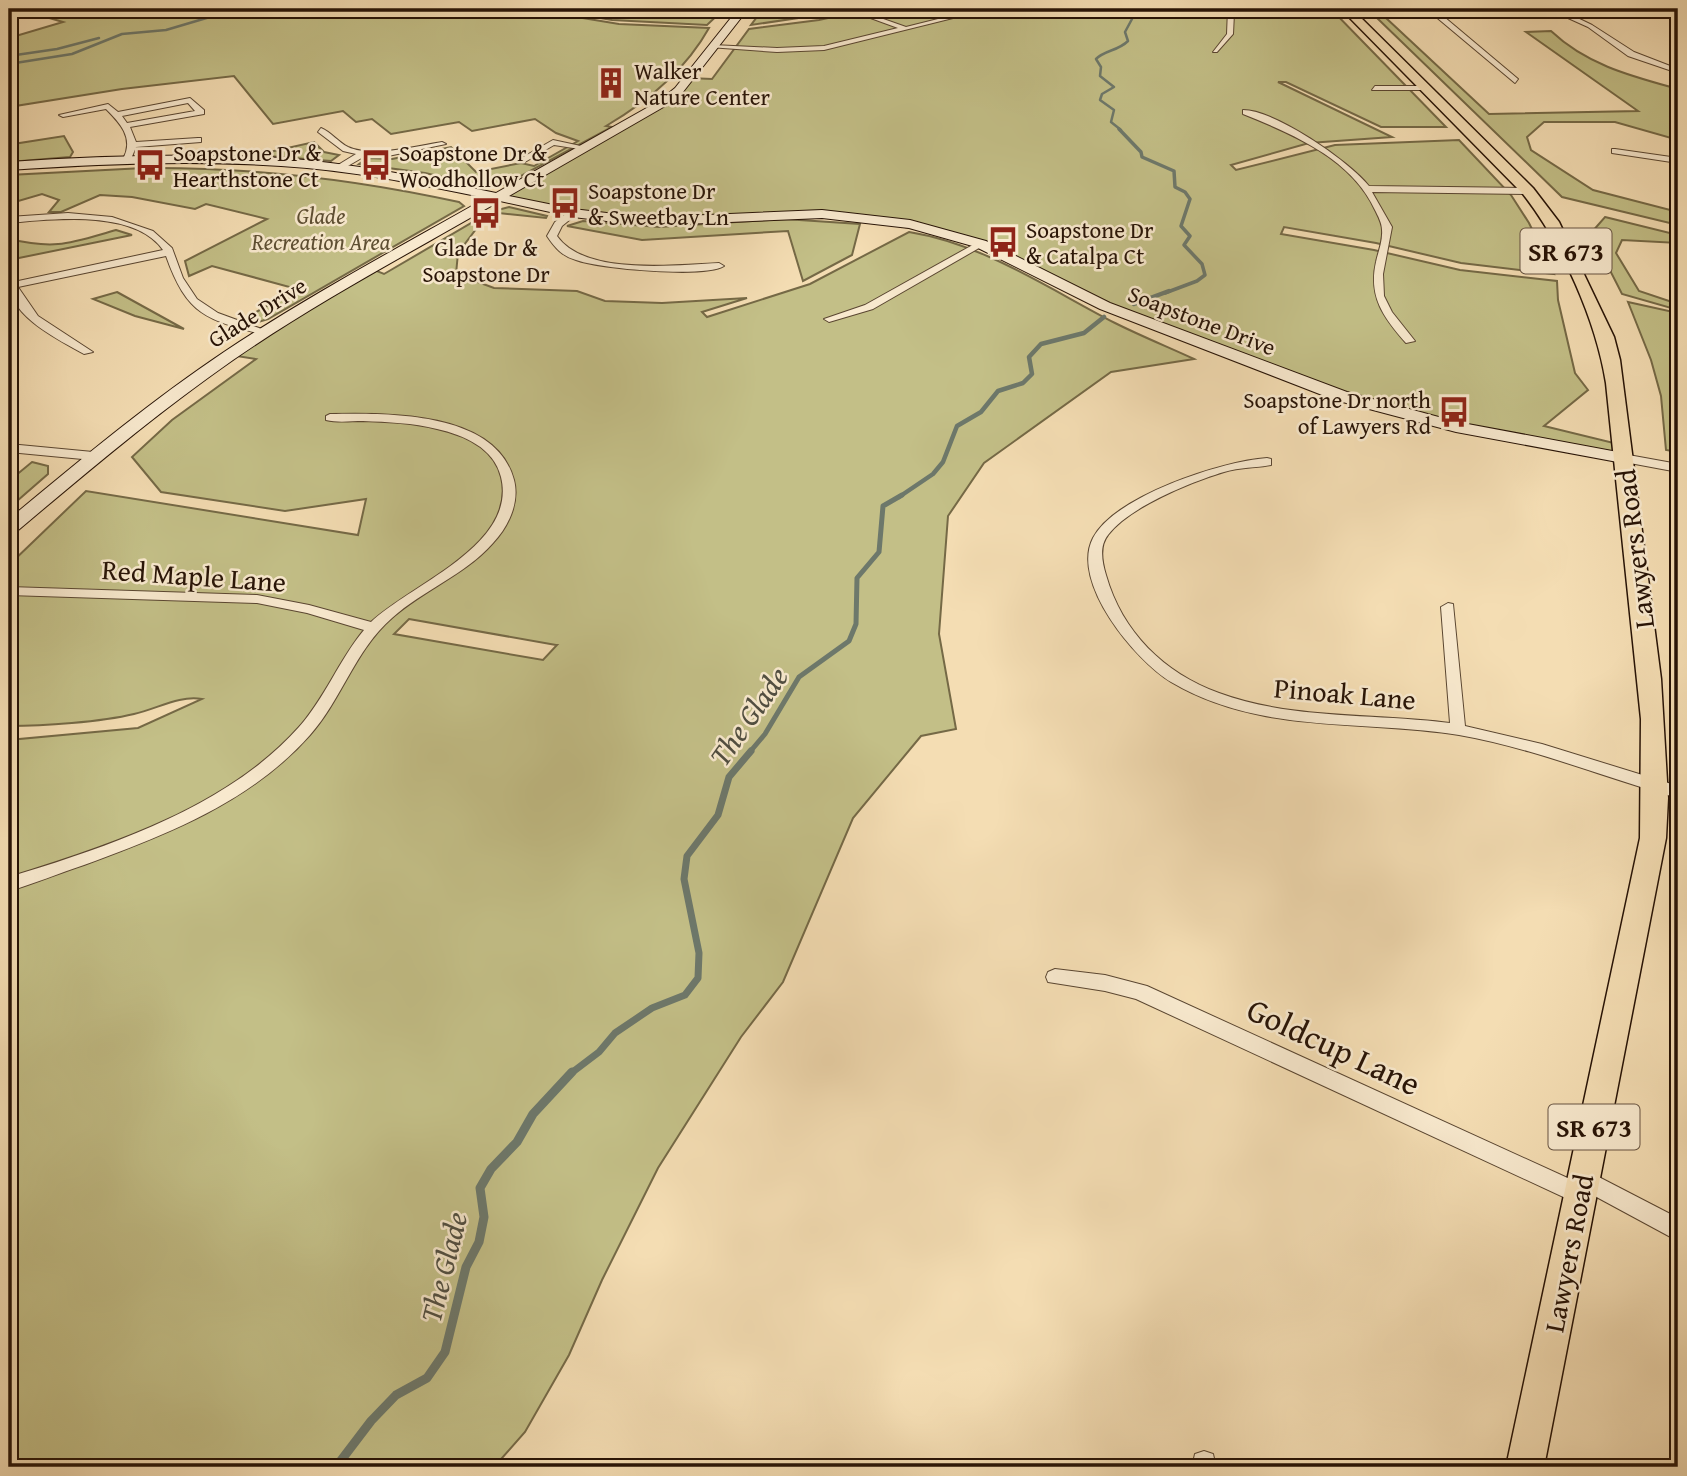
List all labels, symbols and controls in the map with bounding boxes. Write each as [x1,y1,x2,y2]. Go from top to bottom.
place label: Walker Nature Center [634,54,771,113]
building icon: Walker Nature Center [594,66,628,100]
place label: Soapstone Dr & Hearthstone Ct [173,136,322,195]
place label: Soapstone Dr & Woodhollow Ct [399,136,548,195]
bus stop icon: Soapstone Dr & Hearthstone Ct [133,148,167,182]
bus stop icon: Soapstone Dr & Woodhollow Ct [359,148,393,182]
place label: Soapstone Dr & Sweetbay Ln [588,174,729,233]
bus stop icon: Soapstone Dr & Sweetbay Ln [548,186,582,220]
bus stop icon: Glade Dr & Soapstone Dr [469,196,503,230]
park label: Glade Recreation Area [251,199,391,258]
place label: Soapstone Dr & Catalpa Ct [1026,213,1154,272]
bus stop icon: Soapstone Dr & Catalpa Ct [986,225,1020,259]
road number: SR 673 [1520,228,1612,274]
place label: Glade Dr & Soapstone Dr [422,231,550,290]
street label: Glade Drive [201,269,313,355]
street label: Soapstone Drive [1123,277,1281,363]
place label: Soapstone Dr north of Lawyers Rd [1243,383,1432,442]
bus stop icon: Soapstone Dr north of Lawyers Rd [1437,395,1471,429]
street label: Lawyers Road [1604,467,1664,631]
street label: Red Maple Lane [101,548,287,602]
water label: The Glade [698,657,798,775]
street label: Pinoak Lane [1272,666,1418,720]
street label: Goldcup Lane [1239,985,1429,1107]
road number: SR 673 [1548,1104,1640,1150]
street label: Lawyers Road [1533,1170,1603,1336]
water label: The Glade [408,1207,478,1327]

